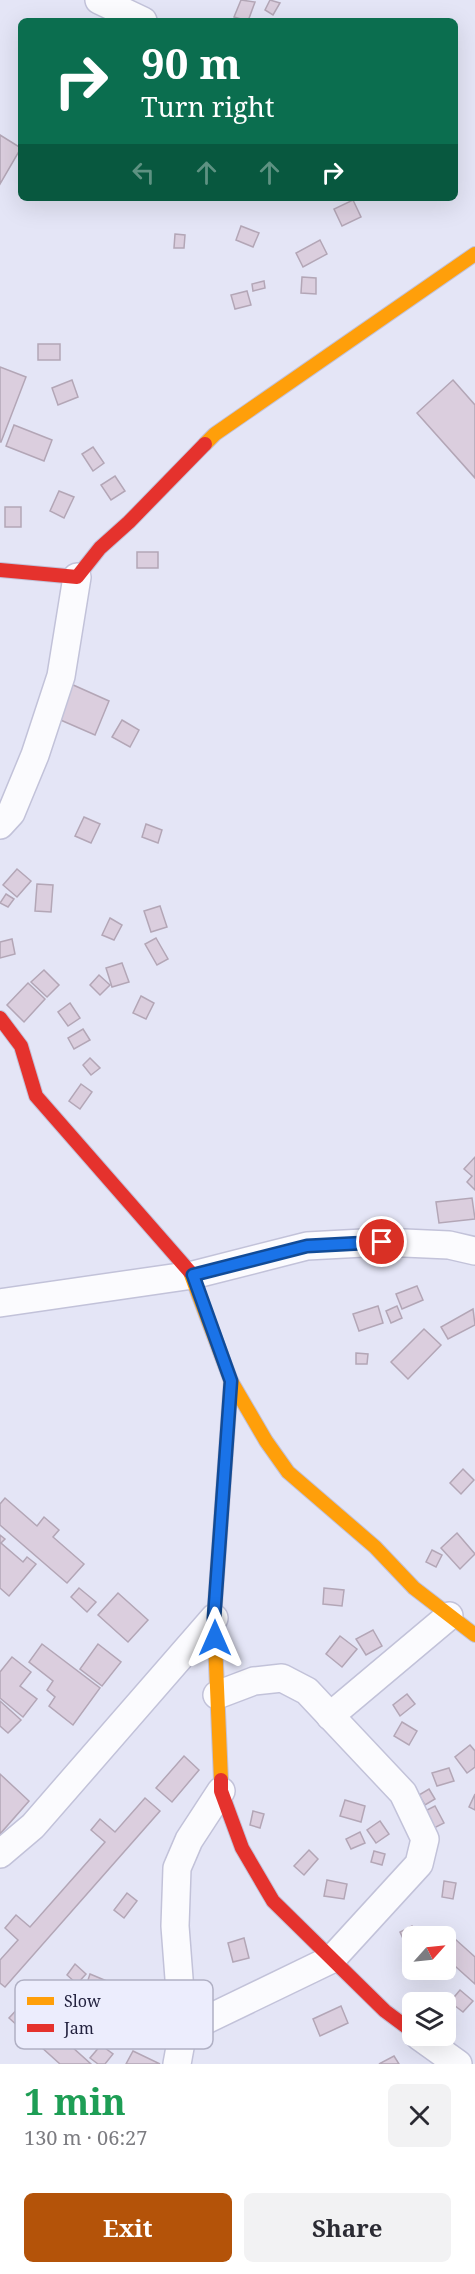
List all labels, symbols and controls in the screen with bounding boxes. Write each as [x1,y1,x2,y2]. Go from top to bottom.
text: 90 m [141,34,241,91]
icon: right [42,42,120,120]
text: Turn right [141,88,274,125]
icon: left [127,156,160,189]
icon: ahead [190,156,223,189]
icon: ahead [253,156,286,189]
icon: right [316,156,349,189]
pin [356,1216,407,1267]
icon: arrive [365,1225,398,1258]
position arrow [183,1606,247,1670]
north arrow [402,1926,456,1980]
map controls [402,1926,456,2046]
legend [15,1980,213,2049]
text: Slow [64,1990,101,2012]
button: layers [402,1992,456,2046]
text: Jam [63,2017,94,2039]
text: 1 min [24,2077,126,2126]
button: close [388,2084,451,2147]
text: 130 m · 06:27 [24,2124,147,2151]
button: Exit [24,2193,232,2262]
button: Share [244,2193,451,2262]

